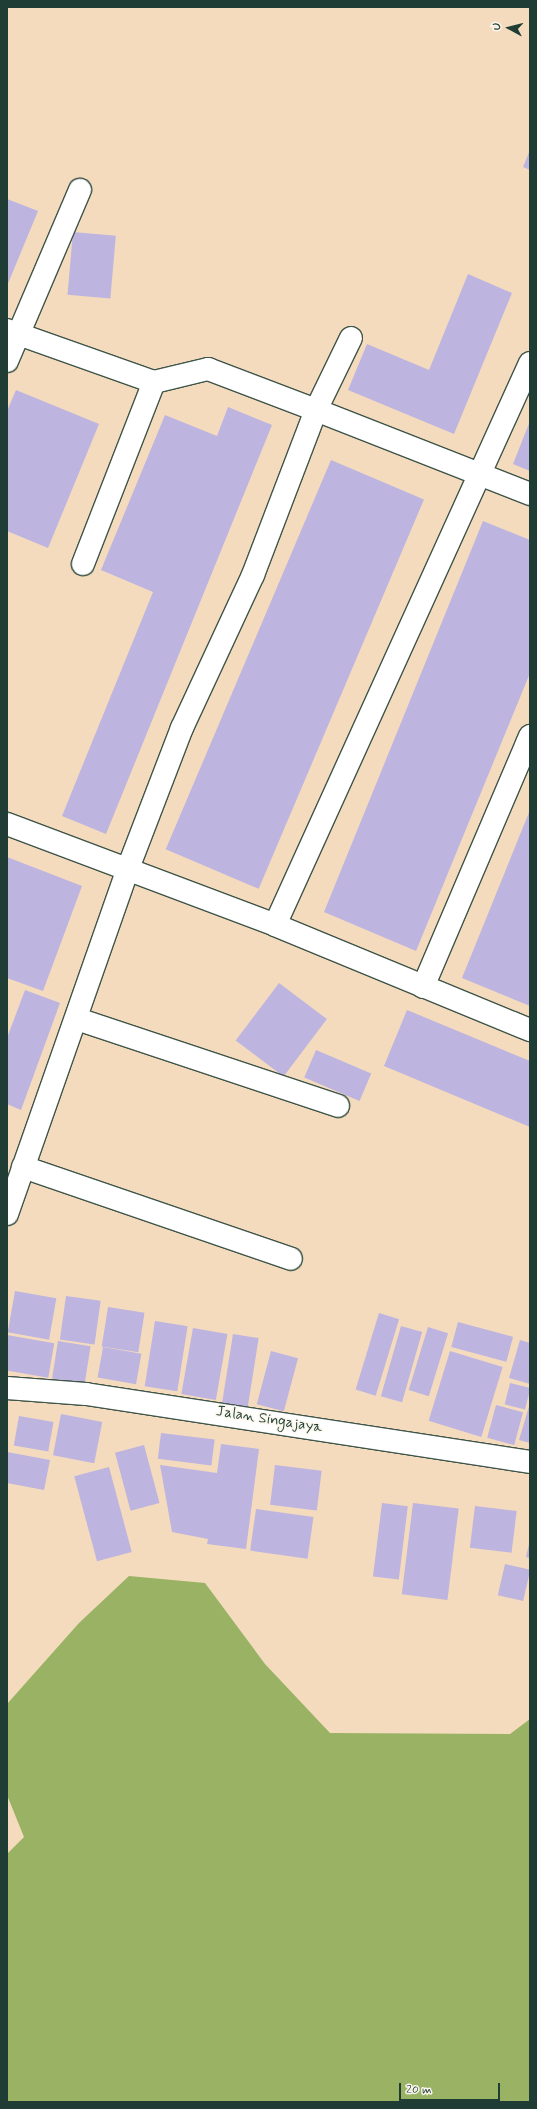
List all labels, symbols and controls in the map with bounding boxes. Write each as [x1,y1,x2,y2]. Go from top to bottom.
north arrow [489,8,529,48]
text: U [490,22,504,31]
street label: Jalan Singajaya [215,1403,323,1437]
scale bar [401,2075,502,2101]
text: 20 m [406,2082,432,2098]

